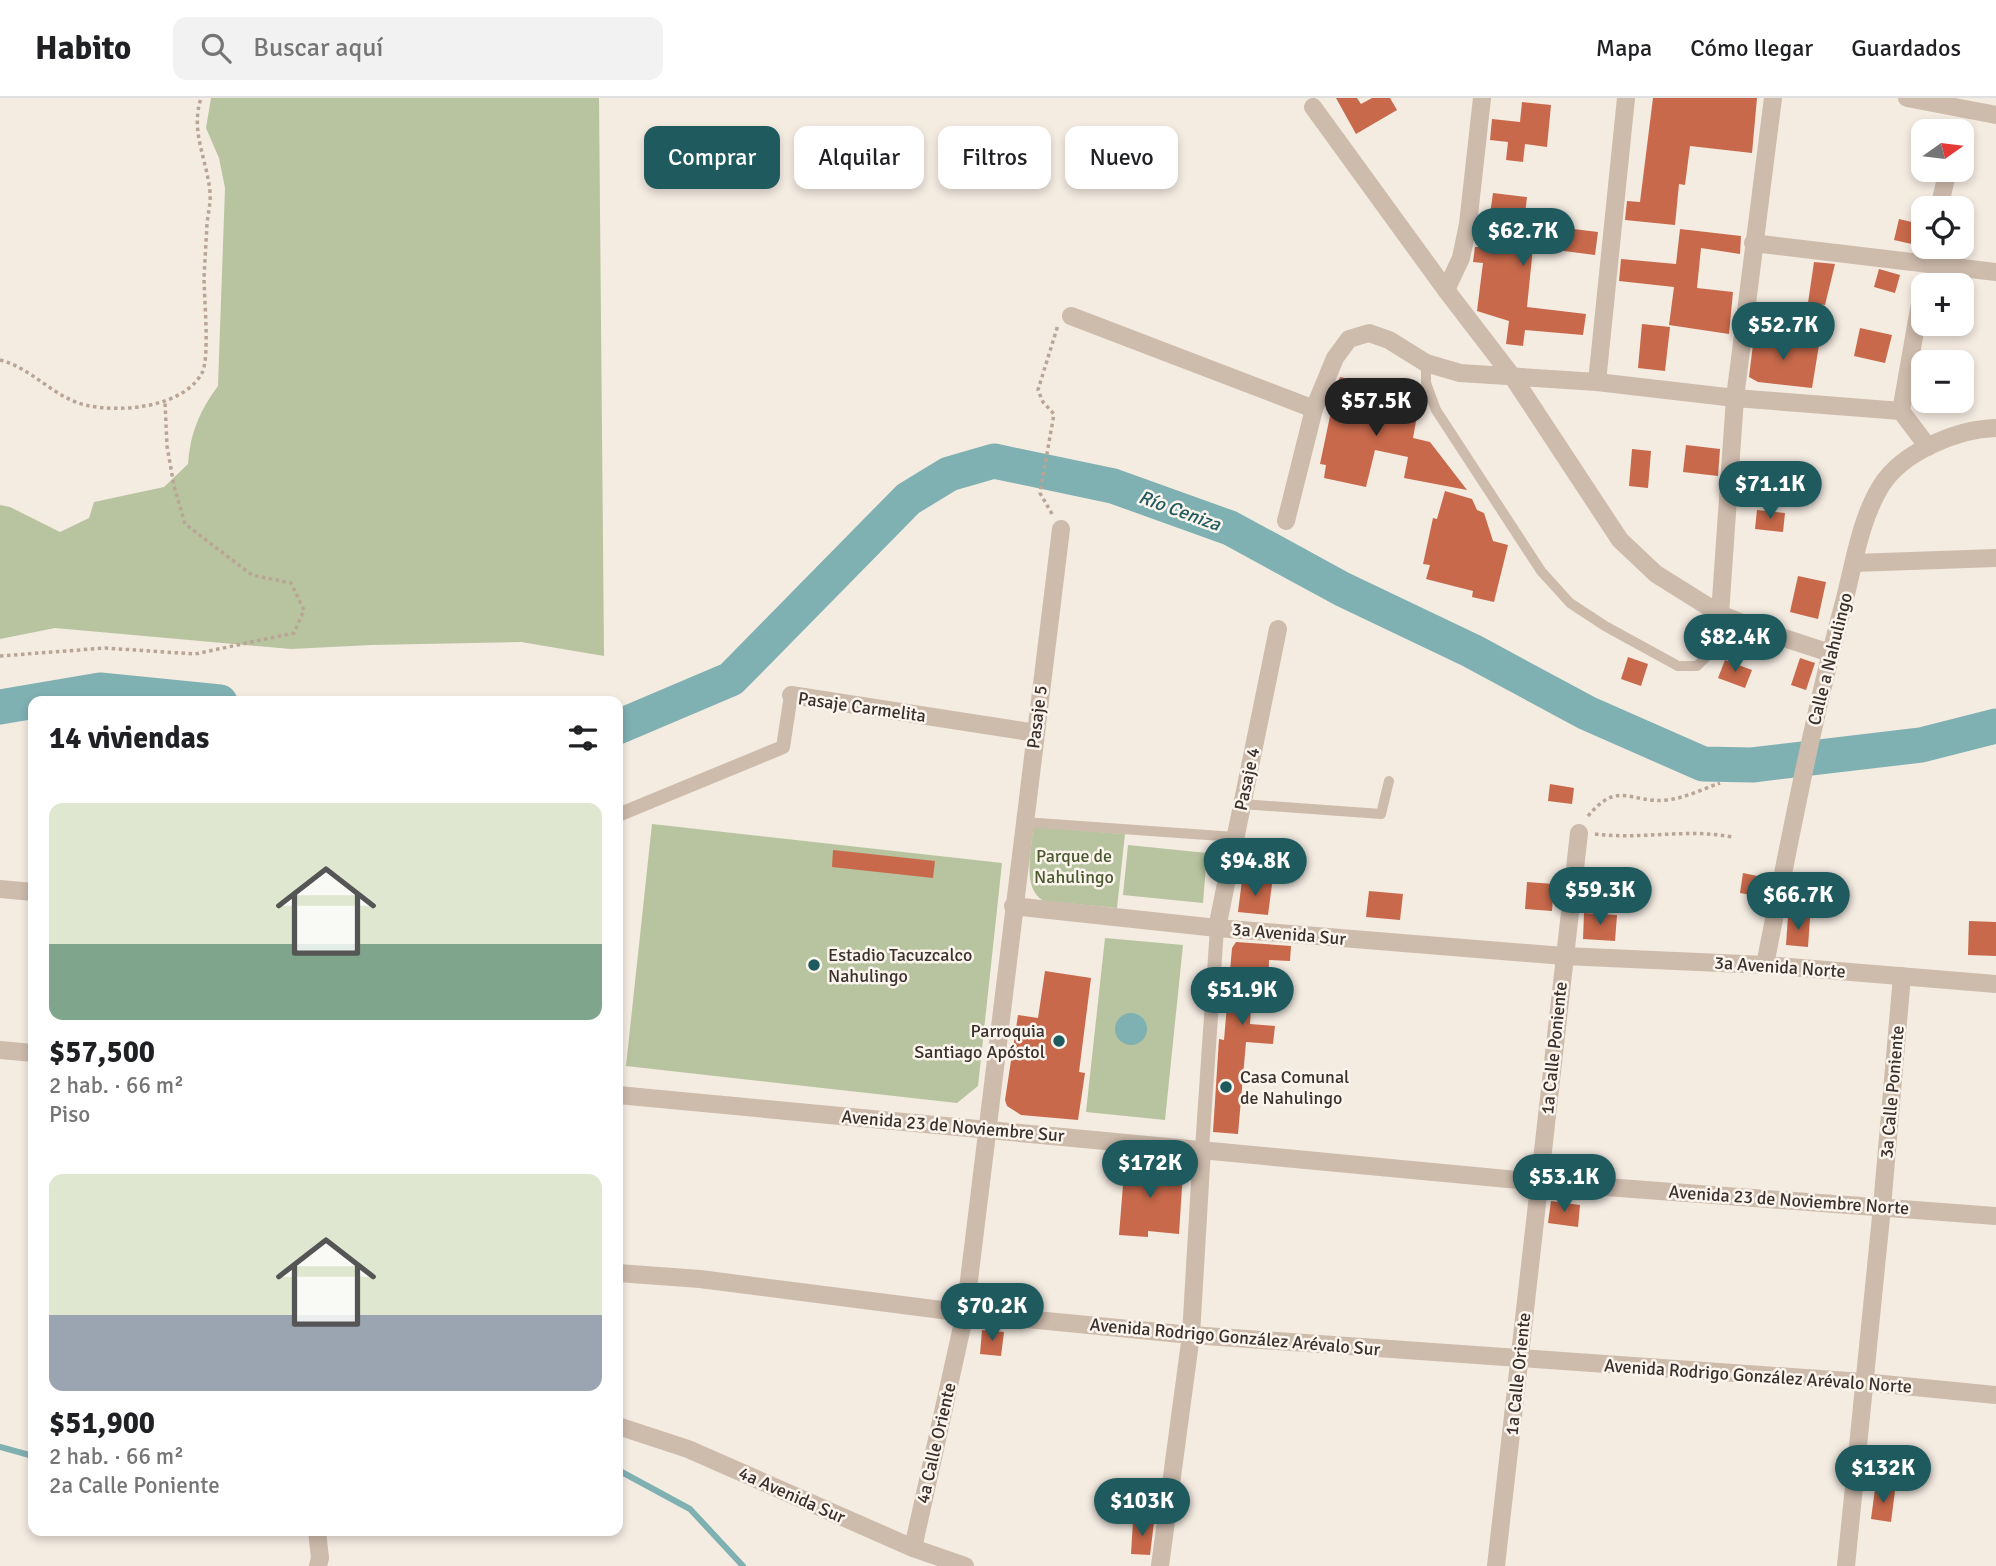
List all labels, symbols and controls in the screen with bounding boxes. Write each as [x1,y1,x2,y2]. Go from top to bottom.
search box [173,17,663,80]
text: Habito [35,28,131,69]
icon: search [197,29,235,67]
text: Buscar aquí [253,32,383,64]
text: Mapa [1596,33,1652,63]
text: Cómo llegar [1690,33,1813,63]
text: Guardados [1851,33,1961,63]
north arrow [1911,119,1974,182]
map controls [1911,119,1974,413]
chip: Comprar [644,126,780,189]
chip: Alquilar [794,126,924,189]
chip: Filtros [938,126,1051,189]
chip: Nuevo [1065,126,1178,189]
button: locate [1911,196,1974,259]
pin: $62.7K [1466,208,1580,268]
text: $62.7K [1488,216,1558,245]
button: + [1911,273,1974,336]
pin: $52.7K [1726,302,1840,362]
text: $52.7K [1748,310,1818,339]
button: − [1911,350,1974,413]
pin: $57.5K [1319,378,1433,438]
text: $57.5K [1341,386,1411,415]
pin: $71.1K [1713,462,1827,521]
text: $71.1K [1735,469,1805,498]
water label: Río Ceniza [1136,485,1225,537]
street label: Calle a Nahulingo [1803,590,1857,728]
pin: $82.4K [1678,614,1792,674]
text: $82.4K [1700,622,1770,651]
street label: Pasaje 5 [1022,684,1052,750]
street label: Pasaje Carmelita [796,687,928,727]
icon: filters [564,719,602,757]
text: 14 viviendas [49,720,209,757]
street label: Pasaje 4 [1230,745,1264,812]
pin: $94.8K [1198,838,1312,898]
park label: Parque de Nahulingo [1034,845,1114,888]
text: $94.8K [1220,846,1290,875]
icon: home [263,848,389,974]
pin: $59.3K [1543,868,1657,927]
pin: $66.7K [1741,872,1855,932]
text: $59.3K [1565,875,1635,904]
text: $66.7K [1763,880,1833,909]
street label: 3a Avenida Sur [1231,918,1347,950]
place label: Estadio Tacuzcalco Nahulingo [828,944,972,987]
street label: 3a Avenida Norte [1714,951,1846,983]
marker: Estadio Tacuzcalco Nahulingo [806,957,822,973]
pin: $51.9K [1185,968,1299,1027]
text: $51.9K [1207,975,1277,1004]
street label: 1a Calle Poniente [1536,980,1572,1116]
place label: Parroquia Santiago Apóstol [914,1020,1045,1063]
street label: 3a Calle Poniente [1875,1024,1909,1160]
marker: Parroquia Santiago Apóstol [1051,1033,1067,1049]
text: $57,500 [49,1034,155,1071]
place label: Casa Comunal de Nahulingo [1240,1066,1349,1109]
text: 2 hab. · 66 m² [49,1071,184,1100]
marker: Casa Comunal de Nahulingo [1218,1079,1234,1095]
text: Piso [49,1100,90,1129]
street label: Avenida 23 de Noviembre Sur [841,1105,1066,1147]
pin: $172K [1101,1140,1199,1200]
text: $172K [1118,1148,1182,1177]
pin: $53.1K [1507,1154,1621,1214]
text: $53.1K [1529,1162,1599,1191]
street label: Avenida 23 de Noviembre Norte [1668,1181,1910,1219]
icon: home [263,1219,389,1345]
pin: $70.2K [935,1284,1049,1343]
text: $70.2K [957,1291,1027,1320]
street label: 1a Calle Oriente [1501,1311,1535,1437]
street label: Avenida Rodrigo González Arévalo Sur [1089,1313,1381,1361]
street label: Avenida Rodrigo González Arévalo Norte [1603,1354,1913,1398]
street label: 4a Calle Oriente [911,1380,961,1506]
text: $51,900 [49,1405,155,1442]
text: 2 hab. · 66 m² [49,1442,184,1471]
pin: $132K [1834,1446,1932,1505]
text: $132K [1851,1453,1915,1482]
street label: 4a Avenida Sur [735,1462,849,1528]
text: 2a Calle Poniente [49,1471,220,1500]
pin: $103K [1093,1478,1191,1538]
text: $103K [1110,1486,1174,1515]

